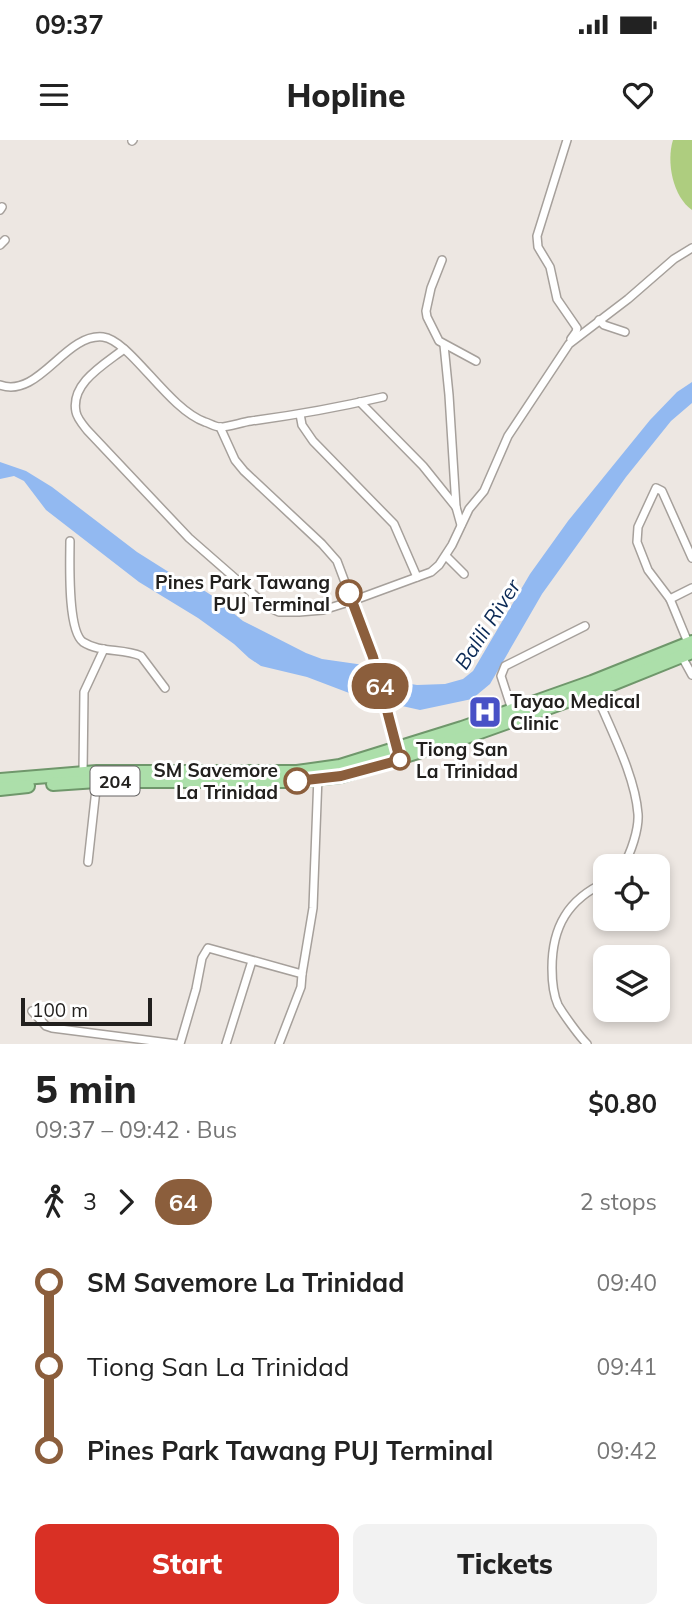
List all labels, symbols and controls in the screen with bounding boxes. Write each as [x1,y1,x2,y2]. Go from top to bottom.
text: 09:37 [35,8,104,41]
text: Hopline [286,75,406,115]
icon: menu [35,76,73,114]
icon: heart [619,76,657,114]
place label: Pines Park Tawang PUJ Terminal [155,570,330,616]
water label: Balili River [448,573,526,674]
marker: Pines Park Tawang PUJ Terminal [336,580,362,606]
line badge: 64 [348,663,412,709]
text: 64 [366,671,394,701]
place label: Tayao Medical Clinic [510,689,640,735]
hospital icon: Tayao Medical Clinic [466,693,504,731]
place label: Tiong San La Trinidad [416,737,518,783]
marker: Tiong San La Trinidad [390,750,410,770]
place label: SM Savemore La Trinidad [153,758,278,804]
road number: 204 [90,766,140,796]
marker: SM Savemore La Trinidad [284,768,310,794]
map controls [593,854,670,1022]
button: locate [593,854,670,931]
button: layers [593,945,670,1022]
scale bar [21,995,152,1027]
text: 100 m [32,998,88,1022]
text: 5 min [35,1065,137,1113]
text: $0.80 [588,1087,657,1120]
text: 09:37 – 09:42 · Bus [35,1115,237,1144]
icon: walk [35,1183,73,1221]
icon: forward [107,1183,145,1221]
text: 3 [83,1187,97,1216]
text: 64 [169,1187,198,1217]
text: 2 stops [580,1187,657,1216]
text: SM Savemore La Trinidad [87,1266,404,1299]
text: 09:40 [597,1268,657,1297]
text: Tiong San La Trinidad [87,1350,349,1383]
text: 09:41 [597,1352,657,1381]
text: Pines Park Tawang PUJ Terminal [87,1434,493,1467]
text: 09:42 [597,1436,657,1465]
button: Start [35,1524,339,1604]
button: Tickets [353,1524,657,1604]

